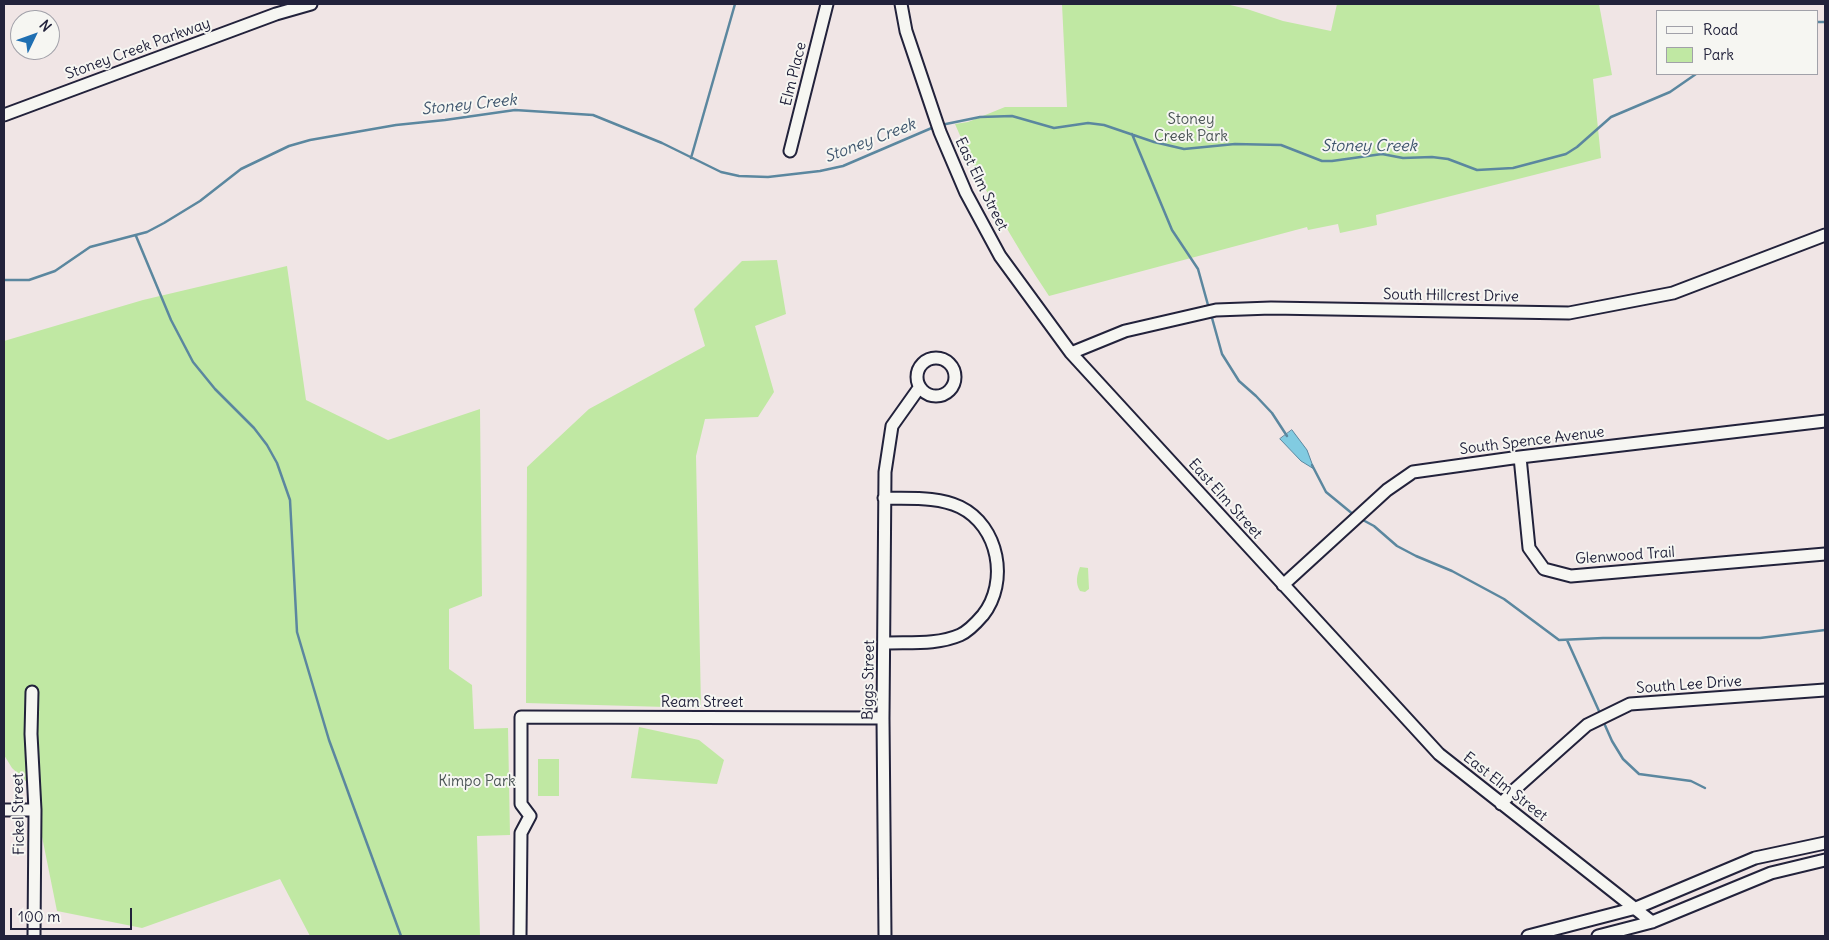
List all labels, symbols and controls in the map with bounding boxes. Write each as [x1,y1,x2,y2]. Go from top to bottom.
north arrow [10,10,60,60]
legend [1656,10,1819,75]
street label: Stoney Creek Parkway [63,14,213,84]
text: N [35,16,55,35]
text: Road [1703,20,1738,39]
street label: Elm Place [777,40,811,108]
text: Park [1703,45,1734,64]
water label: Stoney Creek [420,90,518,120]
park label: Stoney Creek Park [1154,111,1228,146]
water label: Stoney Creek [822,115,918,167]
street label: East Elm Street [951,134,1011,234]
water label: Stoney Creek [1321,136,1417,156]
street label: South Hillcrest Drive [1383,286,1519,306]
street label: South Spence Avenue [1459,423,1605,459]
street label: East Elm Street [1184,455,1266,543]
street label: Glenwood Trail [1575,544,1675,568]
street label: Biggs Street [859,640,879,720]
street label: South Lee Drive [1636,672,1742,698]
street label: Ream Street [661,694,743,712]
street label: East Elm Street [1459,749,1551,825]
street label: Fickel Street [9,773,29,855]
park label: Kimpo Park [438,773,516,791]
scale bar [12,898,135,930]
text: 100 m [18,907,60,926]

